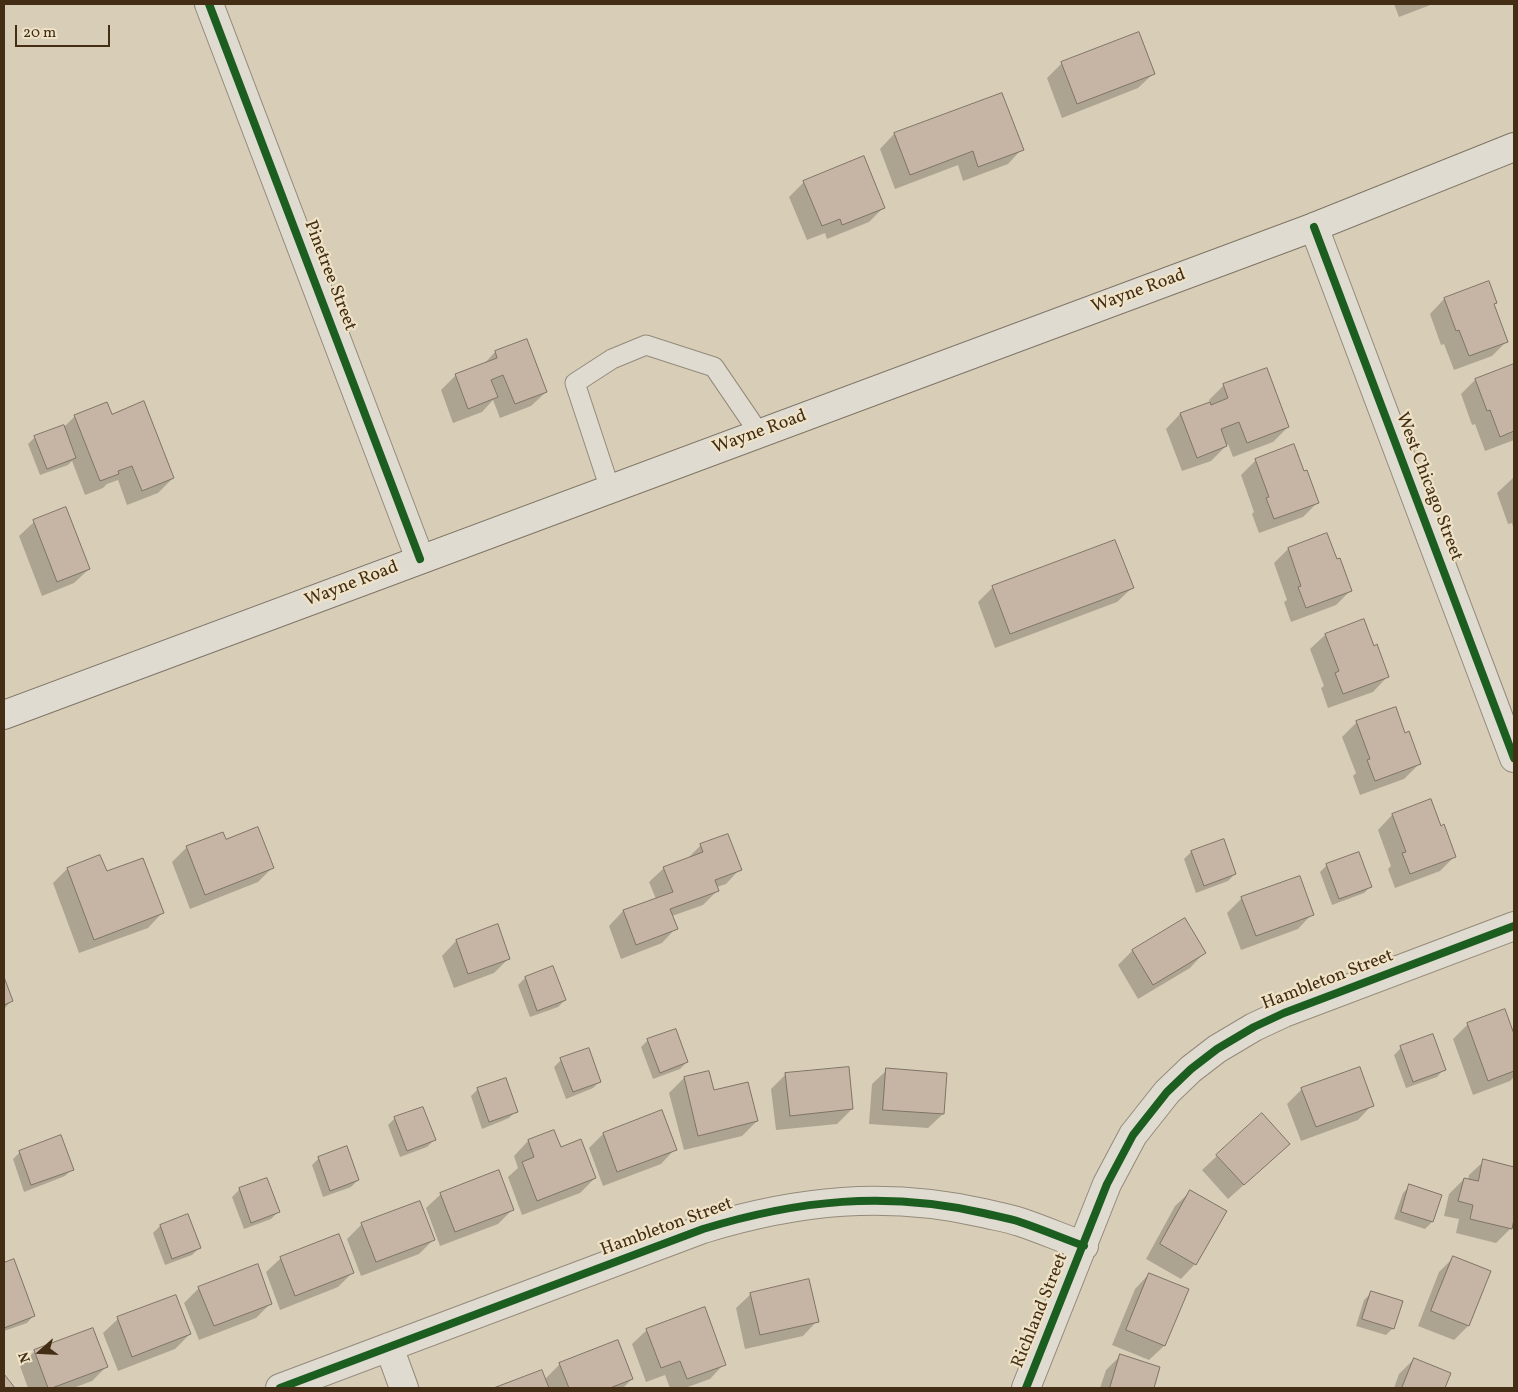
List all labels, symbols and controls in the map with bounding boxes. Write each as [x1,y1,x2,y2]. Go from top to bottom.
scale bar [18,15,112,47]
text: 20 m [23,23,56,44]
street label: Pinetree Street [298,218,360,334]
street label: Wayne Road [1089,265,1189,319]
street label: Wayne Road [710,406,810,460]
street label: West Chicago Street [1390,410,1466,564]
street label: Wayne Road [302,557,402,613]
street label: Hambleton Street [1259,946,1397,1016]
street label: Hambleton Street [598,1194,736,1262]
street label: Richland Street [1008,1250,1074,1372]
north arrow [15,1327,65,1377]
text: N [15,1349,36,1365]

